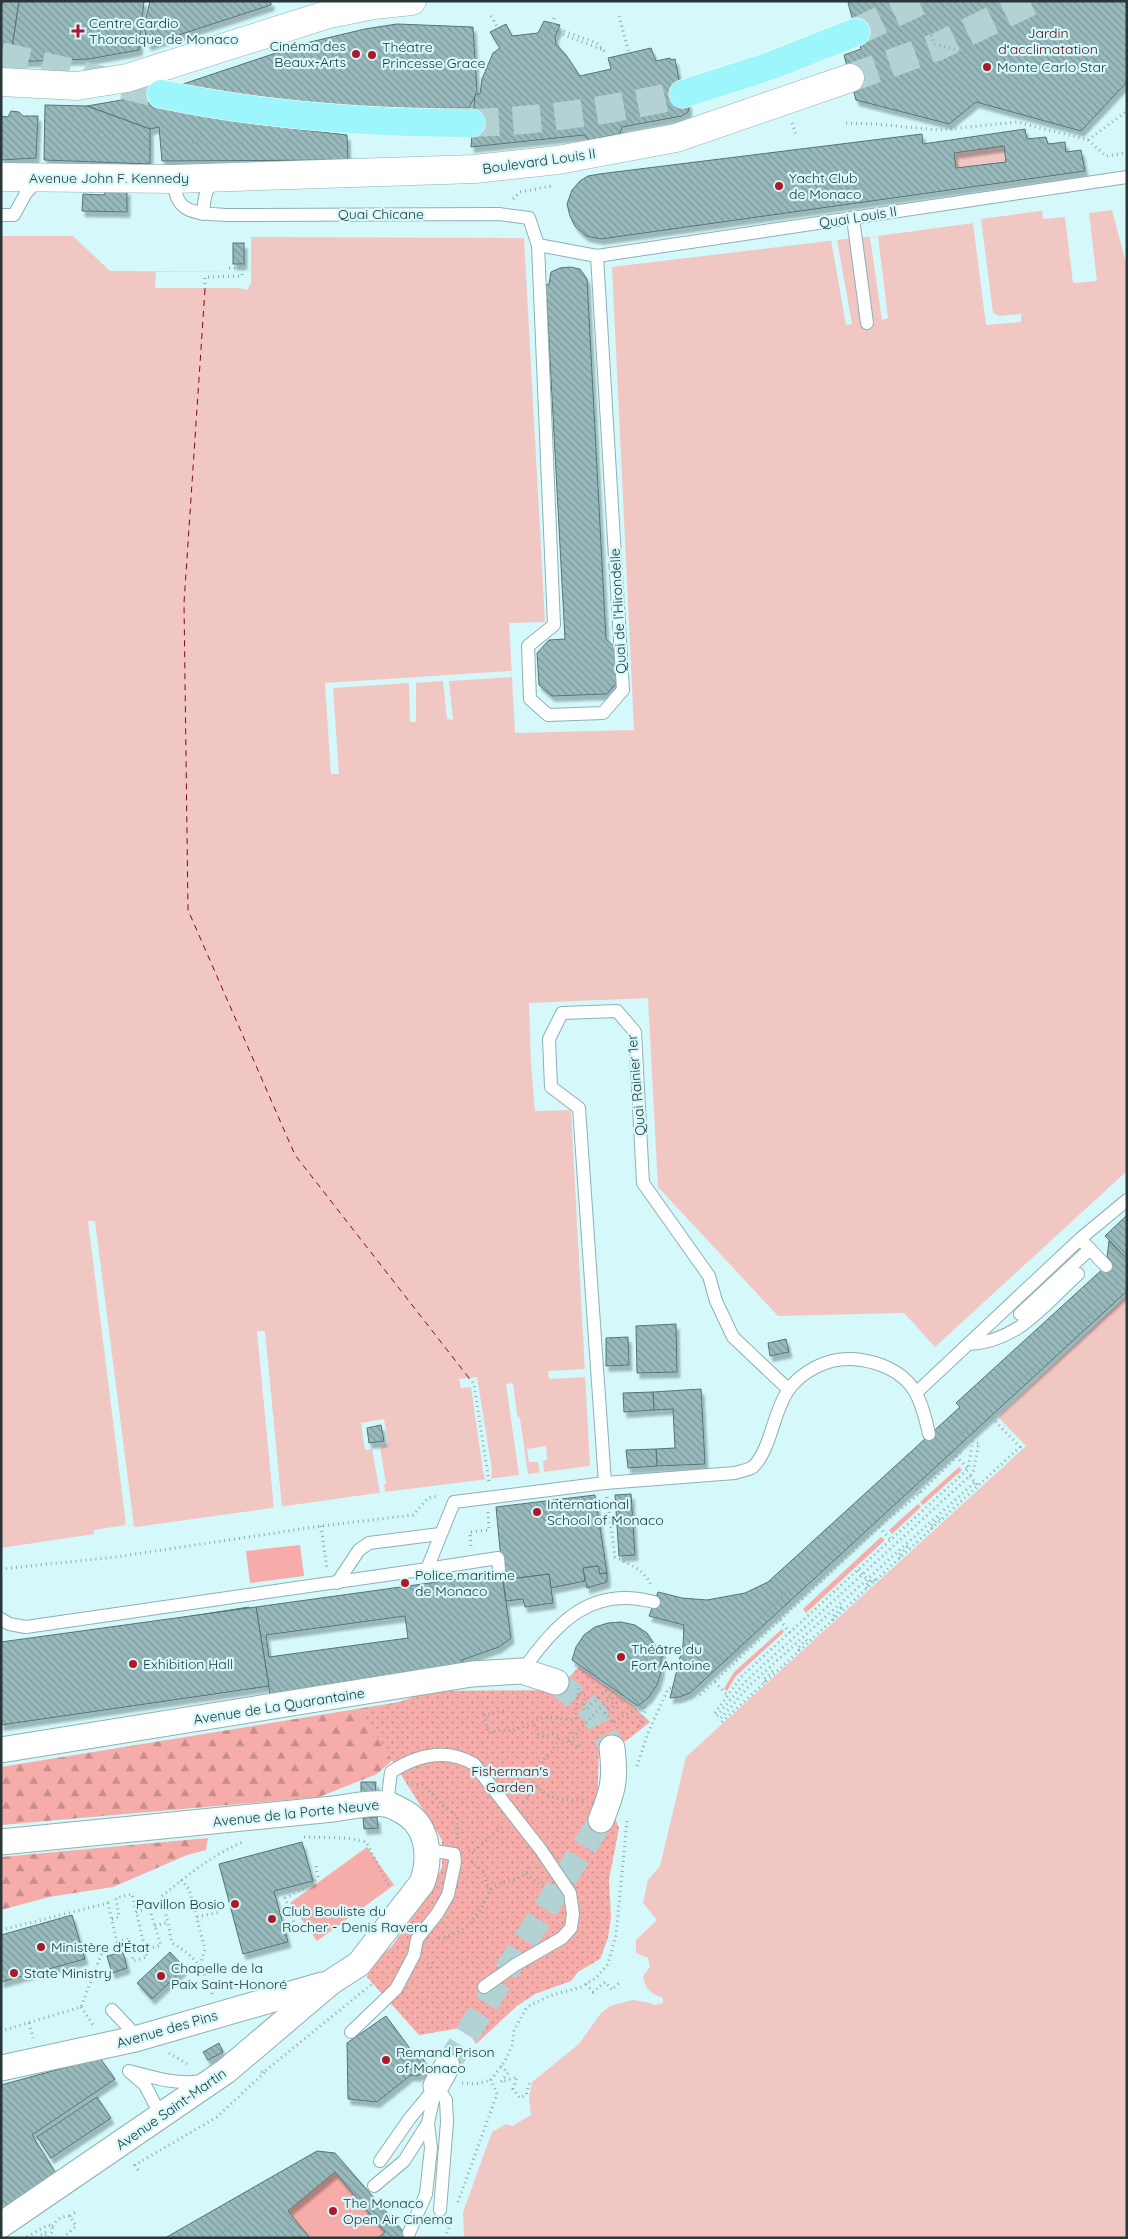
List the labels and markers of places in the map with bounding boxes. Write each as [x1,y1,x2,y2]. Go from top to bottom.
place label: Centre Cardio Thoracique de Monaco [89,14,239,48]
marker: Centre Cardio Thoracique de Monaco [71,24,85,38]
place label: Cinéma des Beaux-Arts [270,37,346,71]
place label: Théatre Princesse Grace [382,38,486,72]
marker: Cinéma des Beaux-Arts [350,48,362,60]
marker: Théatre Princesse Grace [366,49,378,61]
place label: Monte Carlo Star [997,58,1107,76]
marker: Monte Carlo Star [981,61,993,73]
place label: Yacht Club de Monaco [789,169,862,203]
marker: Yacht Club de Monaco [773,180,785,192]
place label: International School of Monaco [547,1495,664,1529]
marker: International School of Monaco [531,1506,543,1518]
place label: Police maritime de Monaco [415,1566,515,1600]
marker: Police maritime de Monaco [399,1577,411,1589]
place label: Théâtre du Fort Antoine [631,1640,710,1674]
marker: Théâtre du Fort Antoine [615,1651,627,1663]
place label: Exhibition Hall [143,1655,233,1673]
marker: Exhibition Hall [127,1658,139,1670]
place label: Pavillon Bosio [136,1895,225,1913]
marker: Pavillon Bosio [229,1898,241,1910]
place label: Club Bouliste du Rocher - Denis Ravera [282,1902,428,1936]
marker: Club Bouliste du Rocher - Denis Ravera [266,1913,278,1925]
place label: Ministère d'État [51,1938,150,1956]
marker: Ministère d'État [35,1941,47,1953]
place label: Chapelle de la Paix Saint-Honoré [171,1959,287,1993]
place label: State Ministry [24,1964,112,1982]
marker: State Ministry [8,1967,20,1979]
marker: Chapelle de la Paix Saint-Honoré [155,1970,167,1982]
place label: Remand Prison of Monaco [396,2043,495,2077]
marker: Remand Prison of Monaco [380,2054,392,2066]
place label: The Monaco Open Air Cinema [343,2194,453,2228]
marker: The Monaco Open Air Cinema [327,2205,339,2217]

